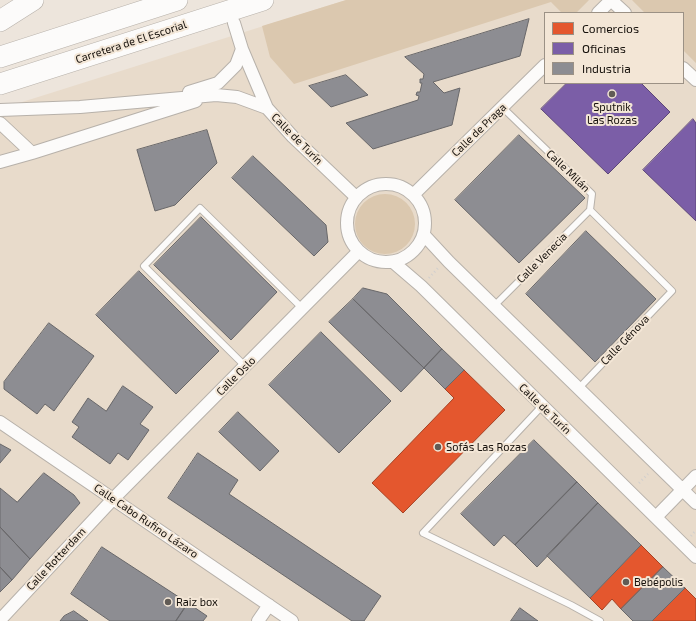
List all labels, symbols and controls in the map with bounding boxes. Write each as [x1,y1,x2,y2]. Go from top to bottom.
legend [544,12,684,84]
street label: Carretera de El Escorial [74,18,188,66]
text: Comercios [582,21,639,35]
text: Oficinas [582,41,626,55]
text: Industria [582,61,631,75]
marker: Sputnik Las Rozas [607,89,617,99]
place label: Sputnik Las Rozas [587,100,637,126]
street label: Calle de Praga [449,101,509,159]
street label: Calle de Turín [269,111,325,167]
street label: Calle Milán [544,147,592,195]
street label: Calle Venecia [514,230,570,286]
street label: Calle Génova [598,312,652,368]
street label: Calle Oslo [214,354,258,398]
street label: Calle de Turín [516,381,574,437]
place label: Sofás Las Rozas [446,440,527,454]
marker: Sofás Las Rozas [433,442,443,452]
street label: Calle Cabo Rufino Lázaro [91,481,201,561]
street label: Calle Rotterdam [24,525,88,593]
place label: Bebépolis [634,575,683,589]
marker: Bebépolis [621,577,631,587]
place label: Raiz box [176,595,218,609]
marker: Raiz box [163,597,173,607]

